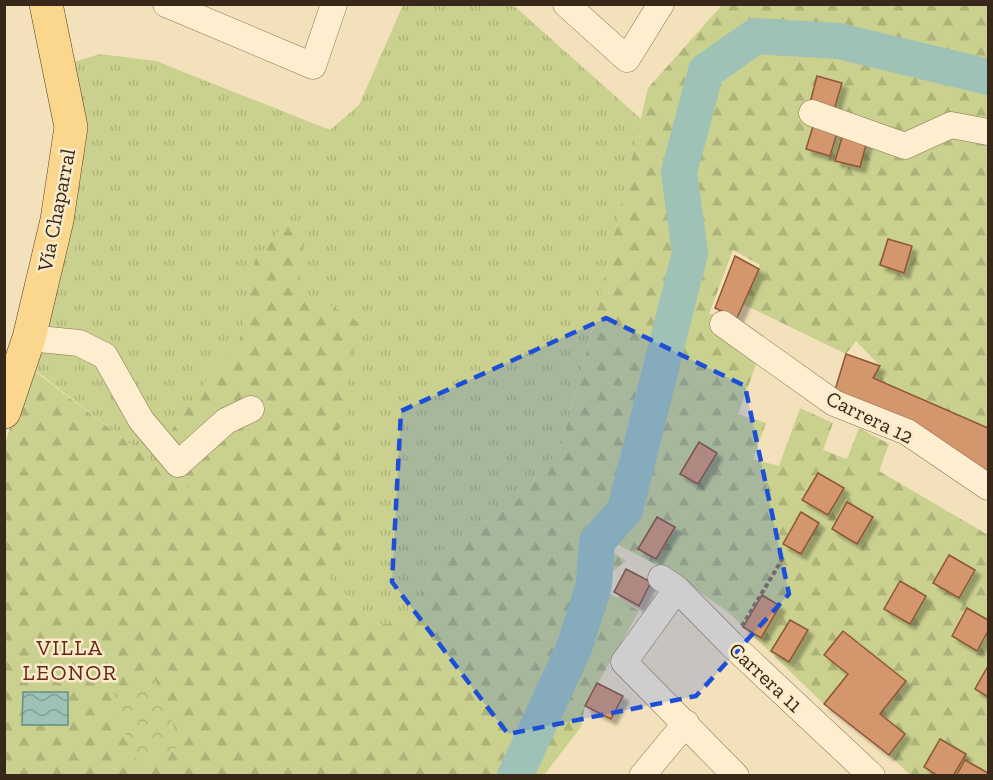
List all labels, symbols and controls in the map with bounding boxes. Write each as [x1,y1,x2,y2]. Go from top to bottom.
street label: Vía Chaparral [32,146,80,274]
street label: Carrera 12 [822,385,918,449]
district label: VILLA LEONOR [23,634,117,686]
street label: Carrera 11 [724,637,808,717]

